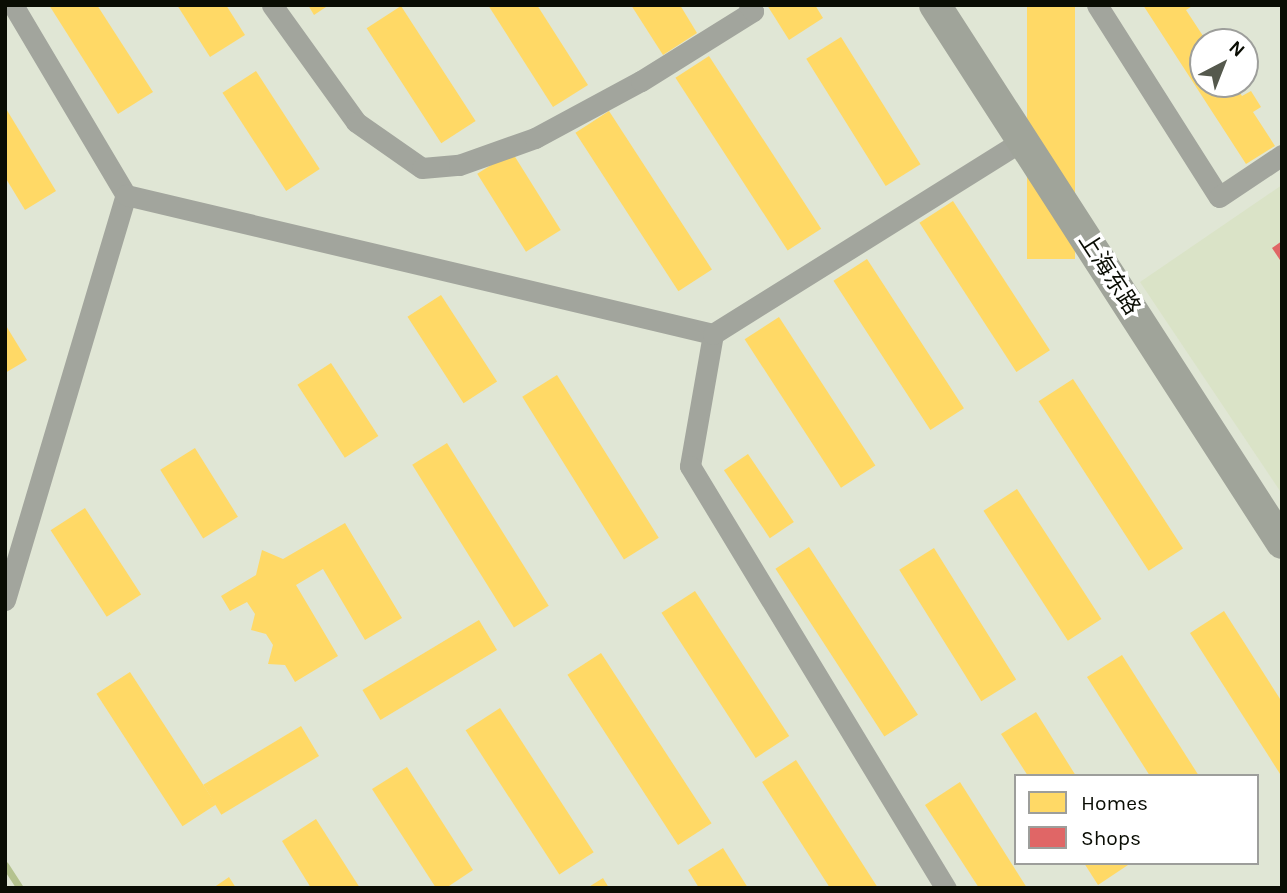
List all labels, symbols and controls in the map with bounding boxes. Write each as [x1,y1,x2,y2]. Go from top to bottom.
north arrow [1189,28,1259,98]
text: N [1224,36,1249,62]
street label: 上海东路 [1072,228,1146,320]
legend [1014,774,1259,865]
text: Homes [1081,791,1148,815]
text: Shops [1081,826,1141,850]

